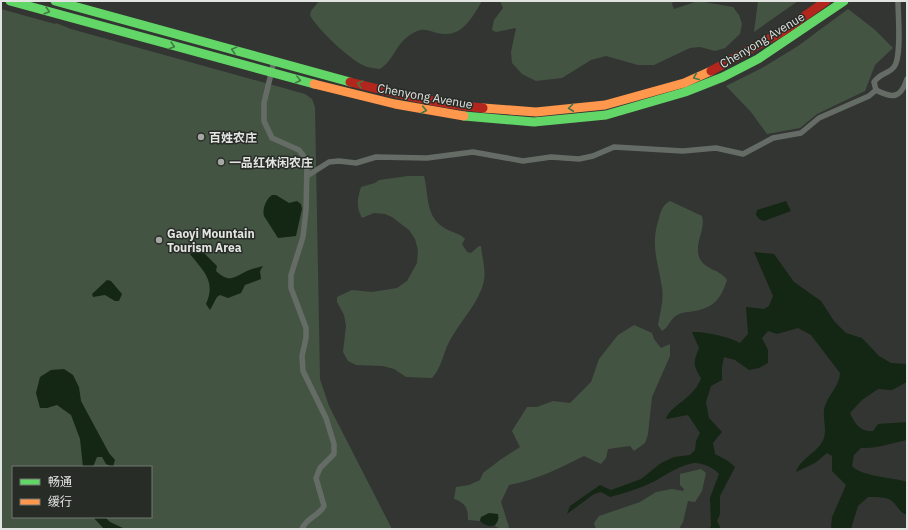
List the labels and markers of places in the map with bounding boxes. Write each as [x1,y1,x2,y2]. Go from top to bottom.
place label: 百姓农庄 [209,130,257,145]
marker: 百姓农庄 [196,132,206,142]
place label: 一品红休闲农庄 [229,155,313,170]
marker: 一品红休闲农庄 [216,157,226,167]
place label: Gaoyi Mountain Tourism Area [167,226,255,255]
marker: Gaoyi Mountain Tourism Area [154,235,164,245]

